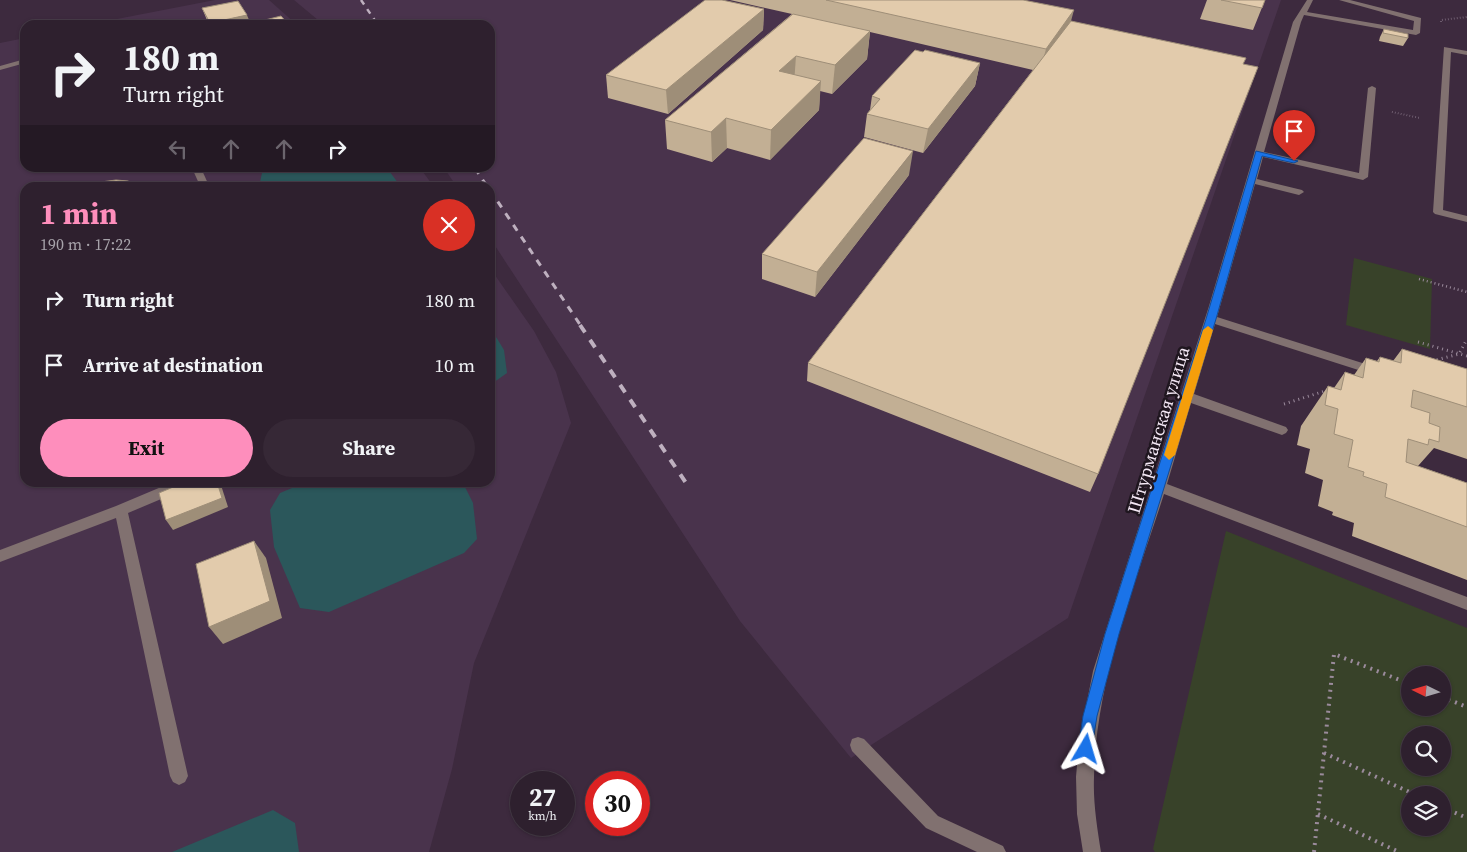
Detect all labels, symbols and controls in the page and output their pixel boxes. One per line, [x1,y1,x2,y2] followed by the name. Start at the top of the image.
[123,34,219,82] text: 180 m
[40,40,105,105] icon: right
[123,79,224,109] text: Turn right
[1273,110,1315,161] pin
[1280,117,1308,145] icon: arrive
[164,135,192,163] icon: left
[217,135,245,163] icon: ahead
[270,135,298,163] icon: ahead
[323,135,351,163] icon: right
[40,193,118,234] text: 1 min
[423,199,475,251] button: close
[40,233,131,255] text: 190 m · 17:22
[40,286,68,314] icon: right
[83,287,174,313] text: Turn right
[425,287,475,313] text: 180 m
[1121,343,1196,517] street label: Штурманская улица
[40,351,68,379] icon: arrive
[83,352,263,378] text: Arrive at destination
[434,352,475,378] text: 10 m
[40,419,253,477] button: Exit
[263,419,475,477] button: Share
[1401,666,1451,716] north arrow
[1401,666,1451,836] map controls
[1059,722,1111,774] position arrow
[1401,726,1451,776] button: search
[585,771,650,836] speed limit sign: 30
[529,780,556,814] text: 27
[1401,786,1451,836] button: layers
[528,808,557,824] text: km/h

